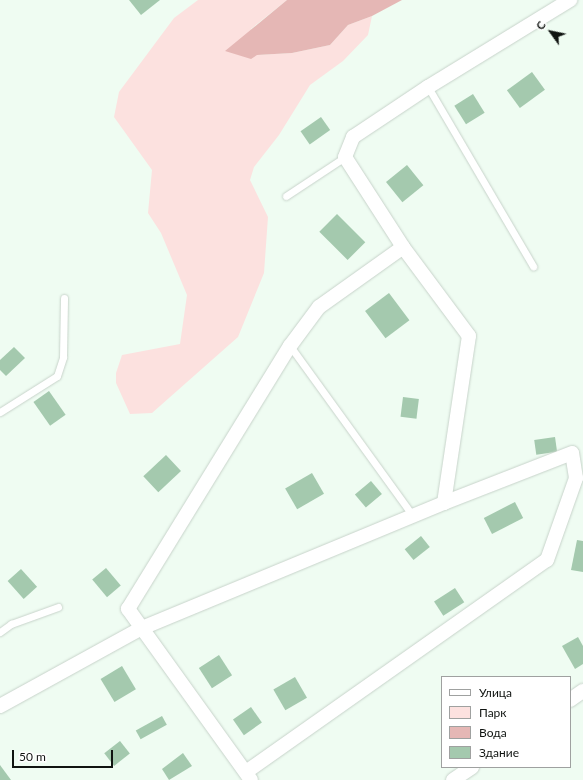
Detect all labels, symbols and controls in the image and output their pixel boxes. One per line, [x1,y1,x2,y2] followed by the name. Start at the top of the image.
[531,12,571,52] north arrow
[533,19,548,32] text: С
[441,676,571,768] legend
[479,685,512,700] text: Улица
[479,705,507,720] text: Парк
[479,725,507,740] text: Вода
[14,742,115,768] scale bar
[479,745,519,760] text: Здание
[19,749,46,764] text: 50 m

